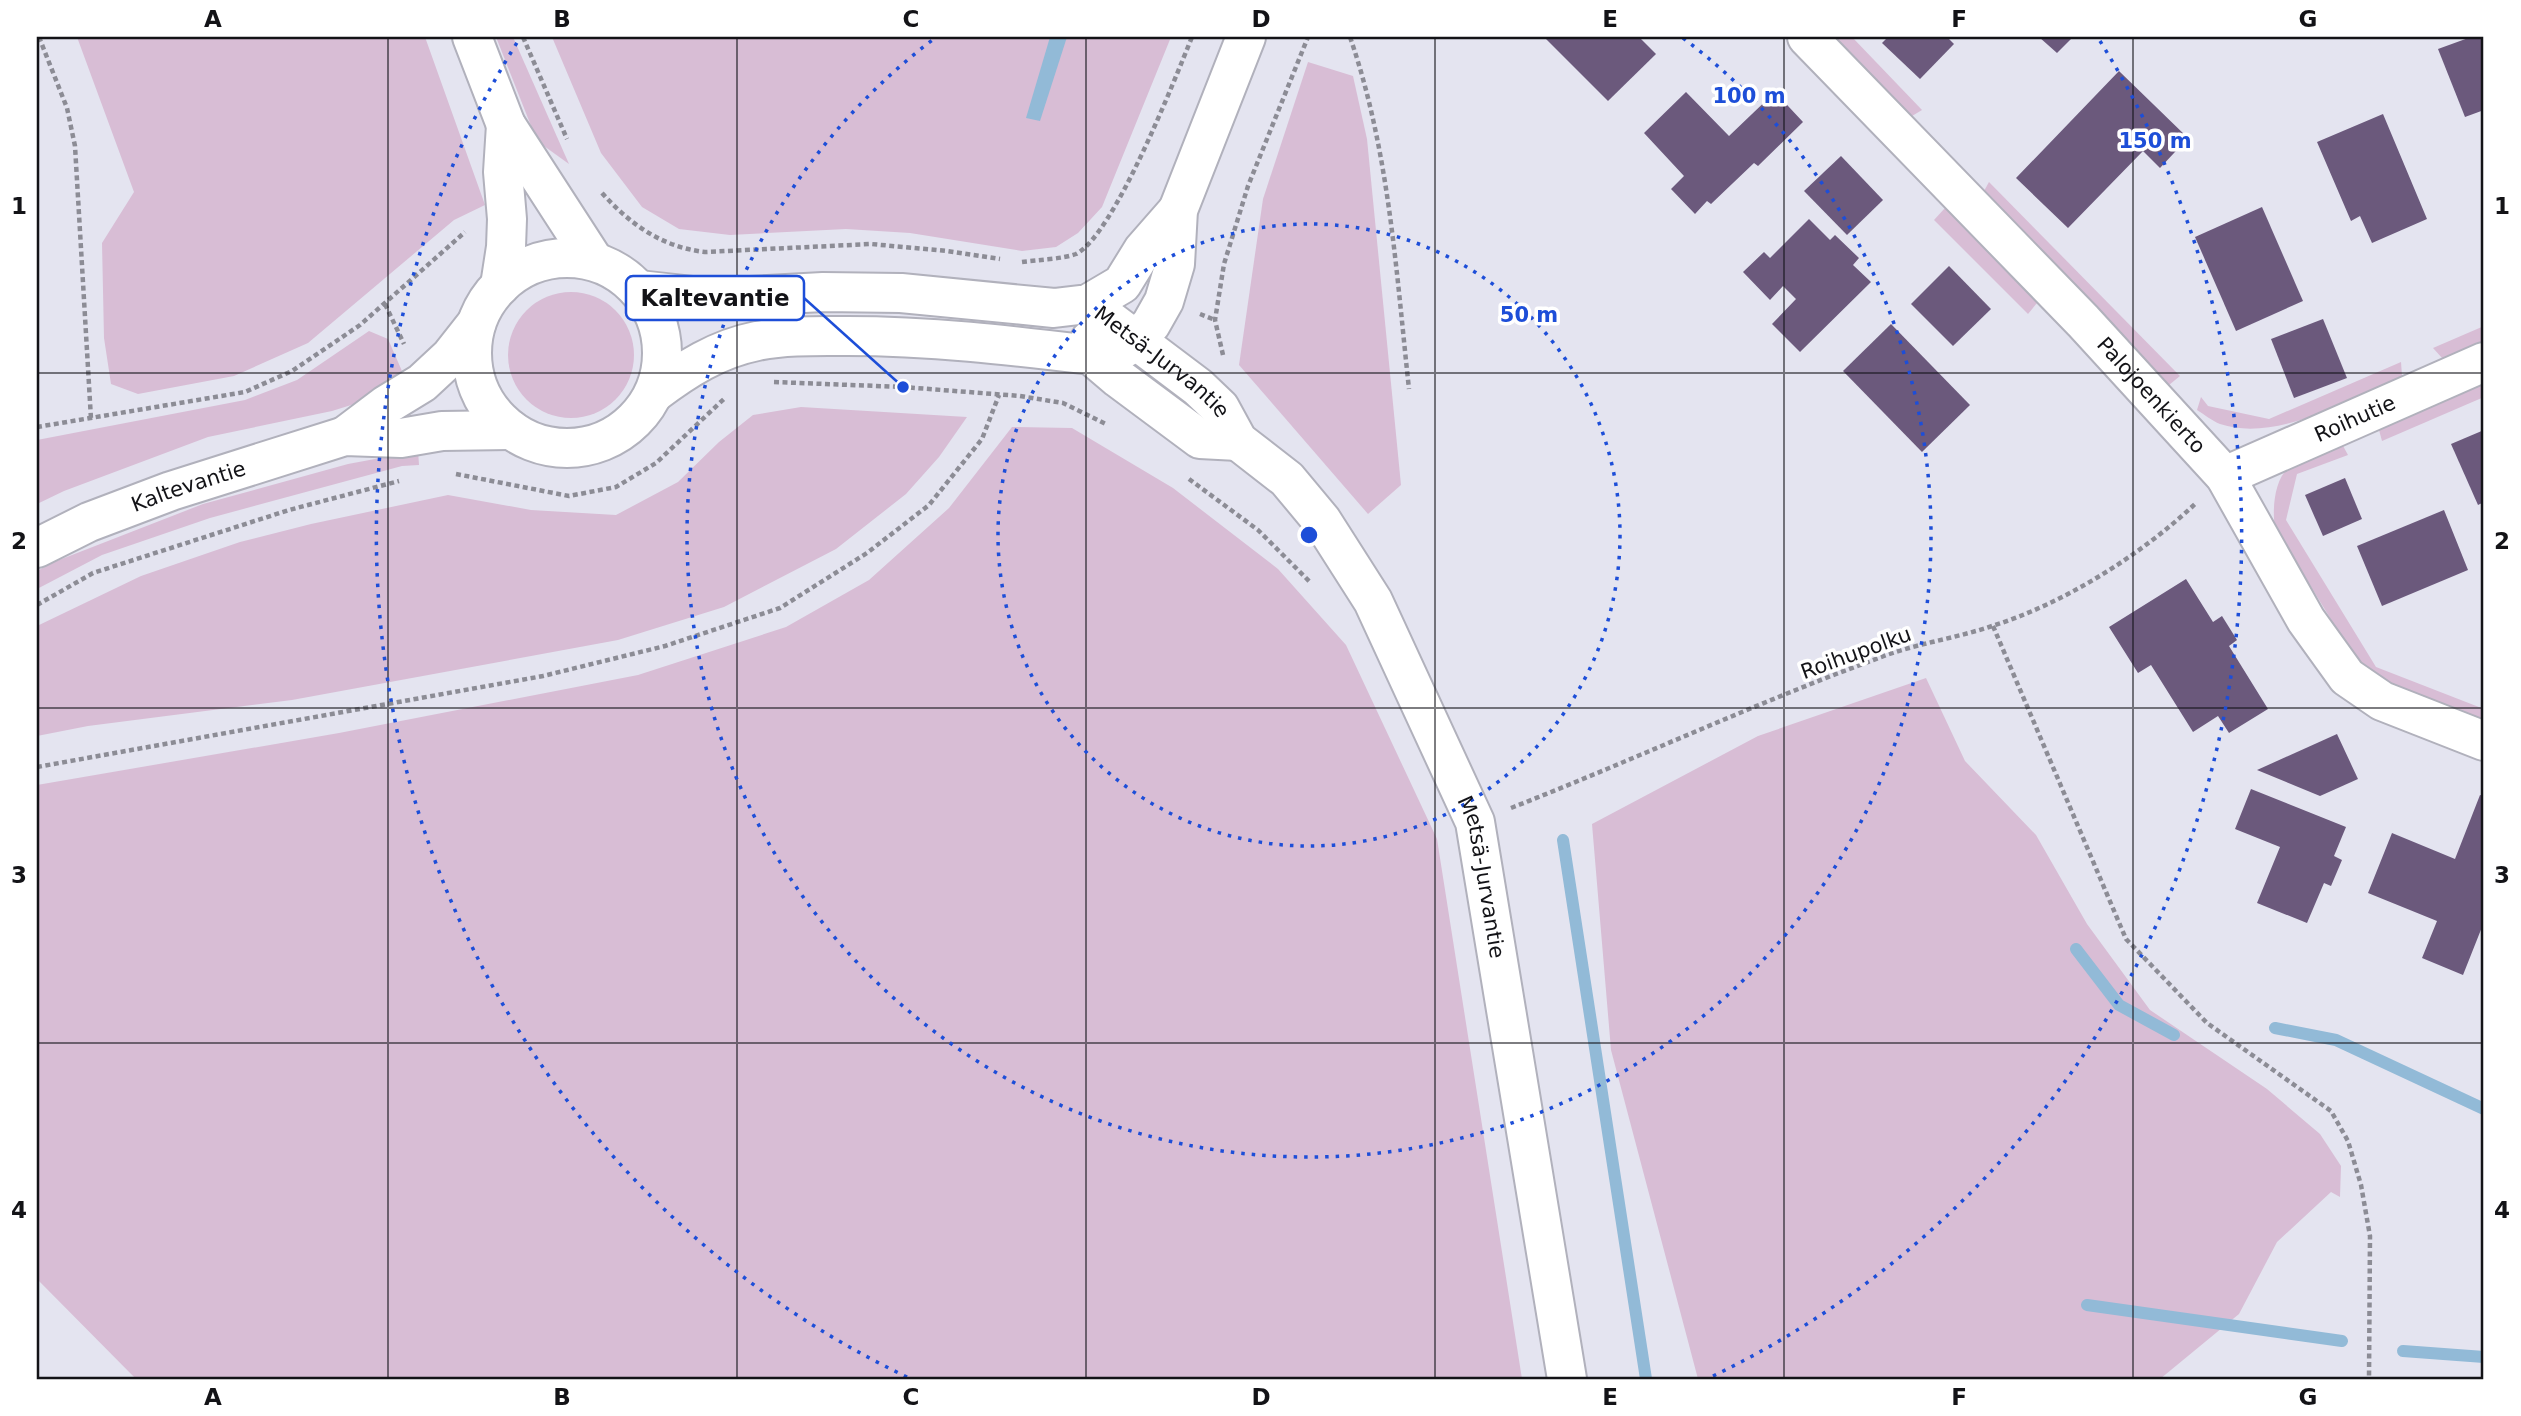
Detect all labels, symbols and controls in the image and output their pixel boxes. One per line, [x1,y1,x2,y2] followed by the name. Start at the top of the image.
[204,6,222,32] text: A
[553,6,571,32] text: B
[903,6,919,32] text: C
[1251,6,1271,32] text: D
[1602,6,1618,32] text: E
[1951,6,1967,32] text: F
[2299,6,2317,32] text: G
[1712,84,1786,108] text: 100 m
[2118,129,2192,153] text: 150 m
[11,193,27,219] text: 1
[2494,193,2510,219] text: 1
[626,276,804,320] callout: Kaltevantie
[640,285,790,311] text: Kaltevantie
[1090,301,1235,421] street label: Metsä-Jurvantie
[1500,303,1558,327] text: 50 m
[2092,332,2210,458] street label: Palojoenkierto
[2311,390,2399,447] street label: Roihutie
[128,456,249,517] street label: Kaltevantie
[1297,523,1321,547] centre of rings
[11,528,27,554] text: 2
[2494,528,2510,554] text: 2
[1797,622,1915,684] street label: Roihupolku
[1453,792,1509,960] street label: Metsä-Jurvantie
[11,862,27,888] text: 3
[2494,862,2510,888] text: 3
[11,1197,27,1223] text: 4
[2494,1197,2510,1223] text: 4
[204,1384,222,1410] text: A
[553,1384,571,1410] text: B
[903,1384,919,1410] text: C
[1251,1384,1271,1410] text: D
[1602,1384,1618,1410] text: E
[1951,1384,1967,1410] text: F
[2299,1384,2317,1410] text: G

